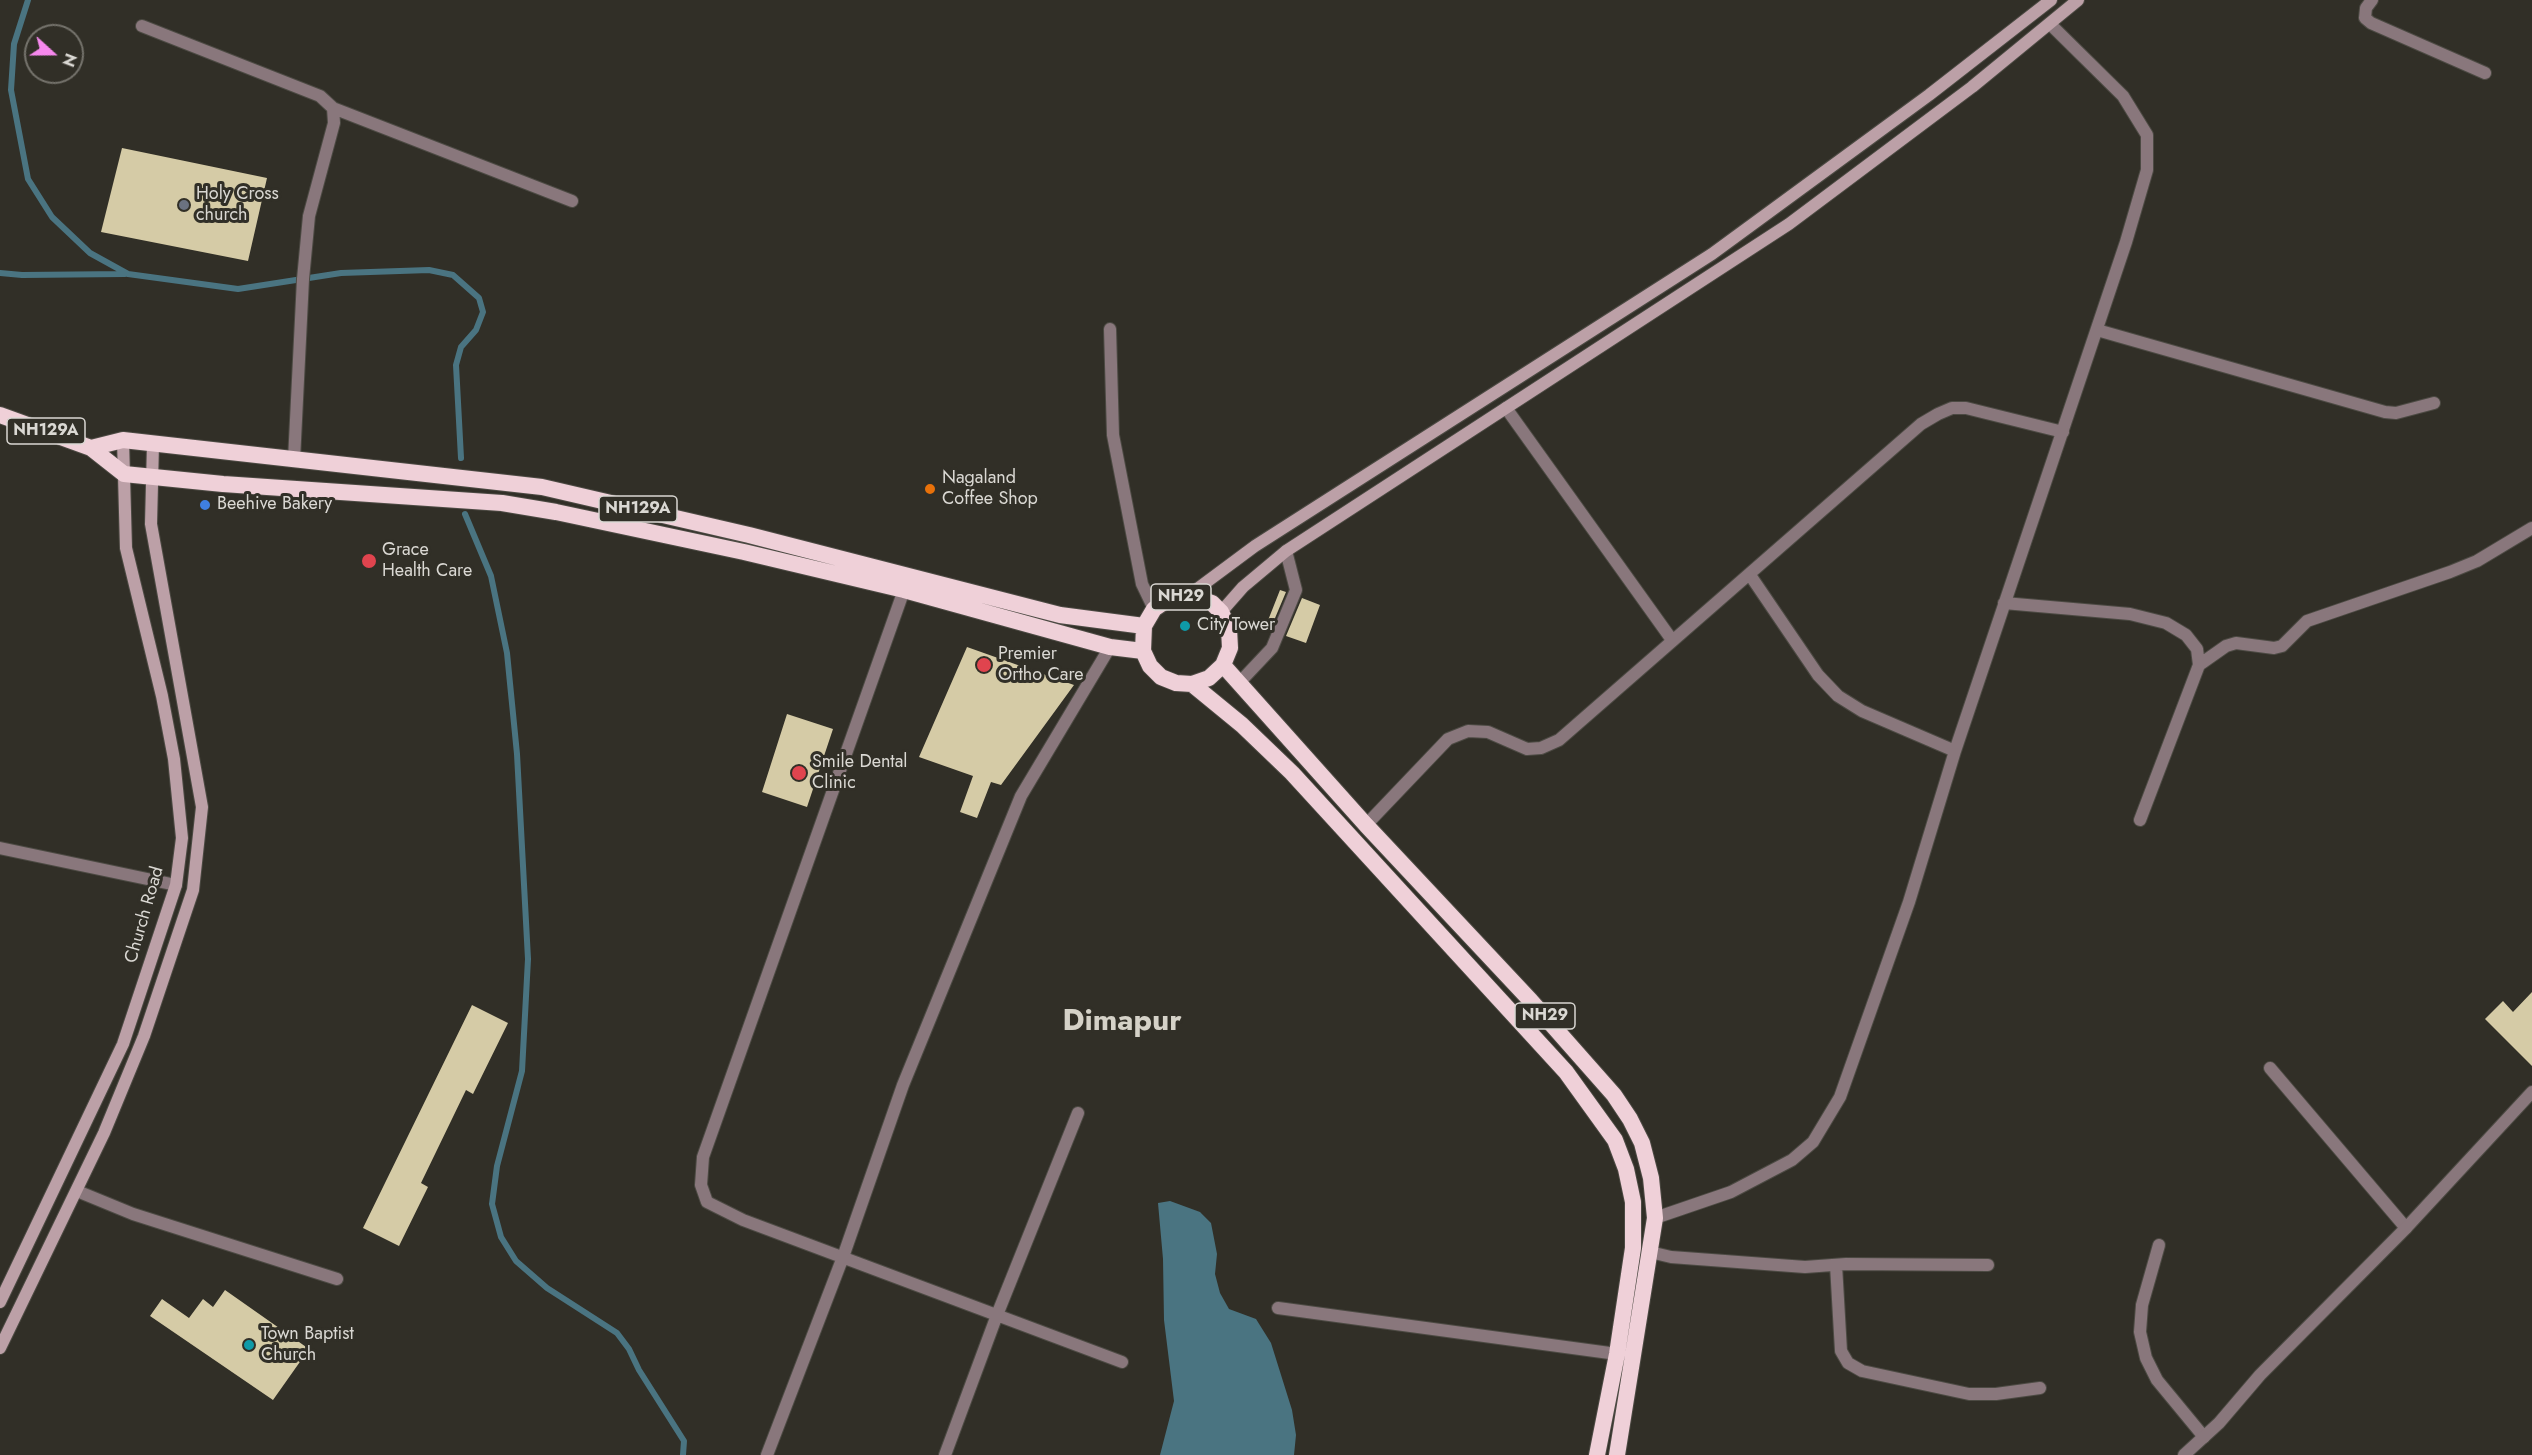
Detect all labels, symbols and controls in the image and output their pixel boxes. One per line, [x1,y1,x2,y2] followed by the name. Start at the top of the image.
[24,24,84,84] north arrow
[56,50,82,70] text: N
[196,184,279,226] place label: Holy Cross church
[177,198,191,212] marker: Holy Cross church
[7,418,85,444] road number: NH129A
[942,468,1038,510] place label: Nagaland Coffee Shop
[923,482,937,496] marker: Nagaland Coffee Shop
[217,494,332,516] place label: Beehive Bakery
[599,496,677,522] road number: NH129A
[198,498,212,512] marker: Beehive Bakery
[382,540,472,582] place label: Grace Health Care
[360,552,378,570] marker: Grace Health Care
[1151,584,1211,610] road number: NH29
[1197,615,1275,637] place label: City Tower
[1178,619,1192,633] marker: City Tower
[998,644,1084,686] place label: Premier Ortho Care
[975,656,993,674] marker: Premier Ortho Care
[812,752,907,795] place label: Smile Dental Clinic
[790,764,808,782] marker: Smile Dental Clinic
[121,864,169,966] street label: Church Road
[1515,1003,1575,1029] road number: NH29
[1062,1005,1182,1041] district label: Dimapur
[261,1324,354,1366] place label: Town Baptist Church
[242,1338,256,1352] marker: Town Baptist Church

